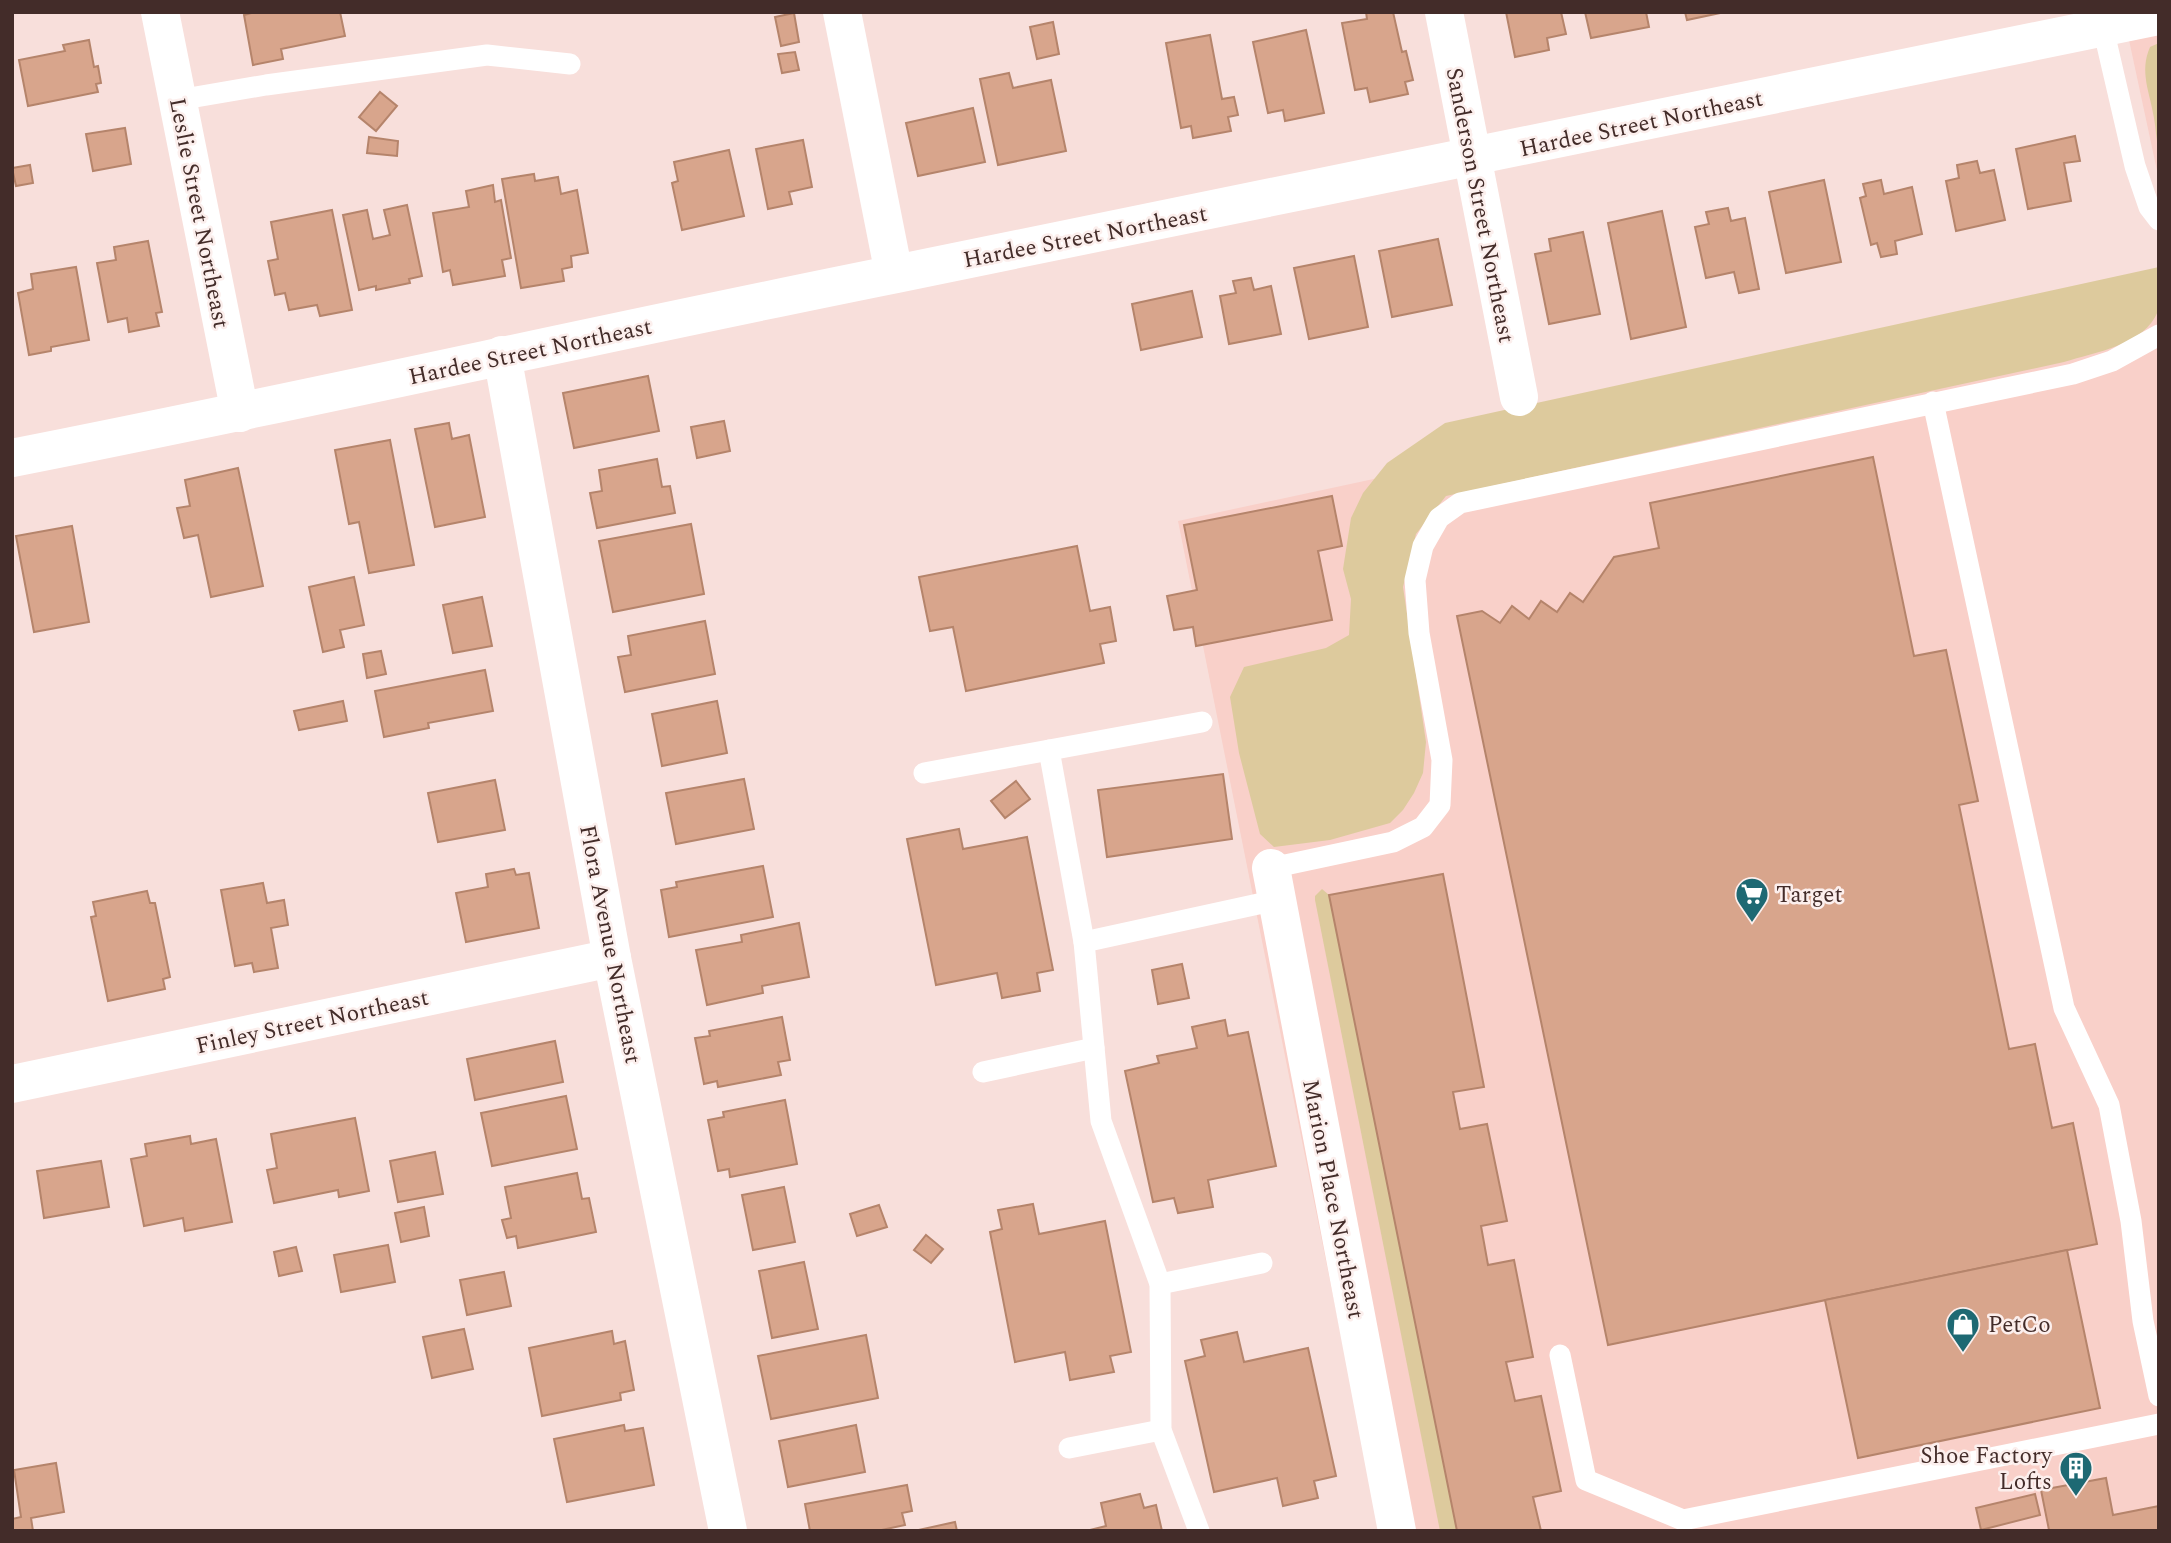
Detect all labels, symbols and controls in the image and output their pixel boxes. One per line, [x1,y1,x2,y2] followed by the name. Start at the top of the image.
[1436,65,1523,346] street label: Sanderson Street Northeast
[1516,82,1766,167] street label: Hardee Street Northeast
[159,95,238,332] street label: Leslie Street Northeast
[960,197,1210,278] street label: Hardee Street Northeast
[405,310,655,395] street label: Hardee Street Northeast
[569,822,650,1067] street label: Flora Avenue Northeast
[1733,875,1771,924] supermarket icon: Target
[1776,878,1843,913] place label: Target
[193,981,432,1064] street label: Finley Street Northeast
[1292,1076,1373,1322] street label: Marion Place Northeast
[1944,1305,1982,1354] shop icon: PetCo
[1988,1308,2051,1343] place label: PetCo
[1920,1439,2053,1500] place label: Shoe Factory Lofts
[2057,1449,2095,1498] building icon: Shoe Factory Lofts

